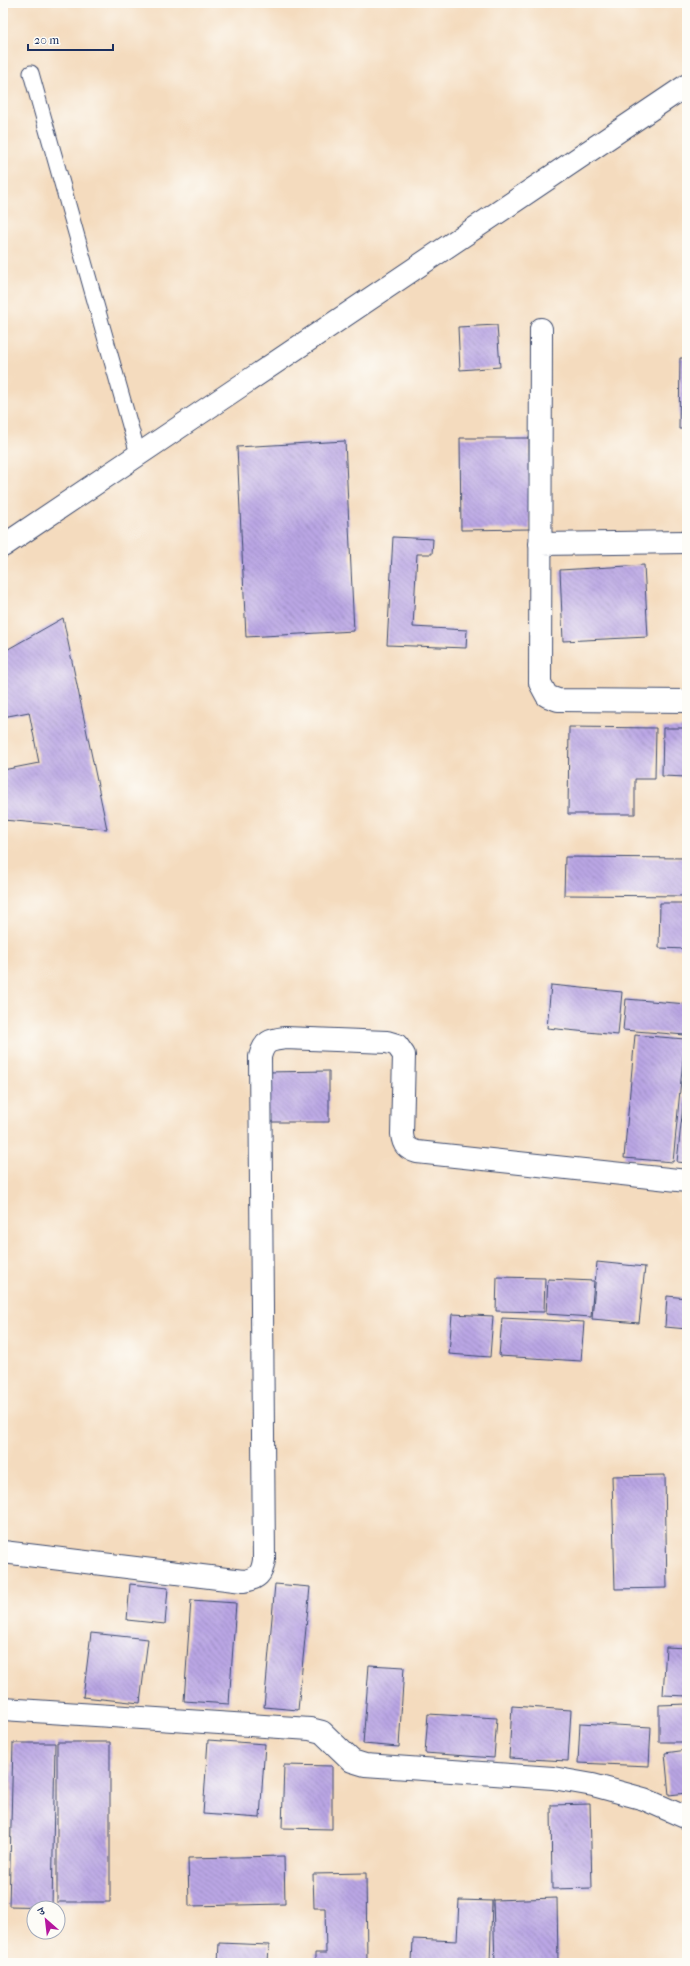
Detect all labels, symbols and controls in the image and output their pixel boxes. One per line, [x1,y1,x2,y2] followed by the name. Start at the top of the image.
[28,26,113,52] scale bar
[34,33,59,47] text: 20 m
[26,1900,66,1940] north arrow
[35,1904,48,1919] text: उ

